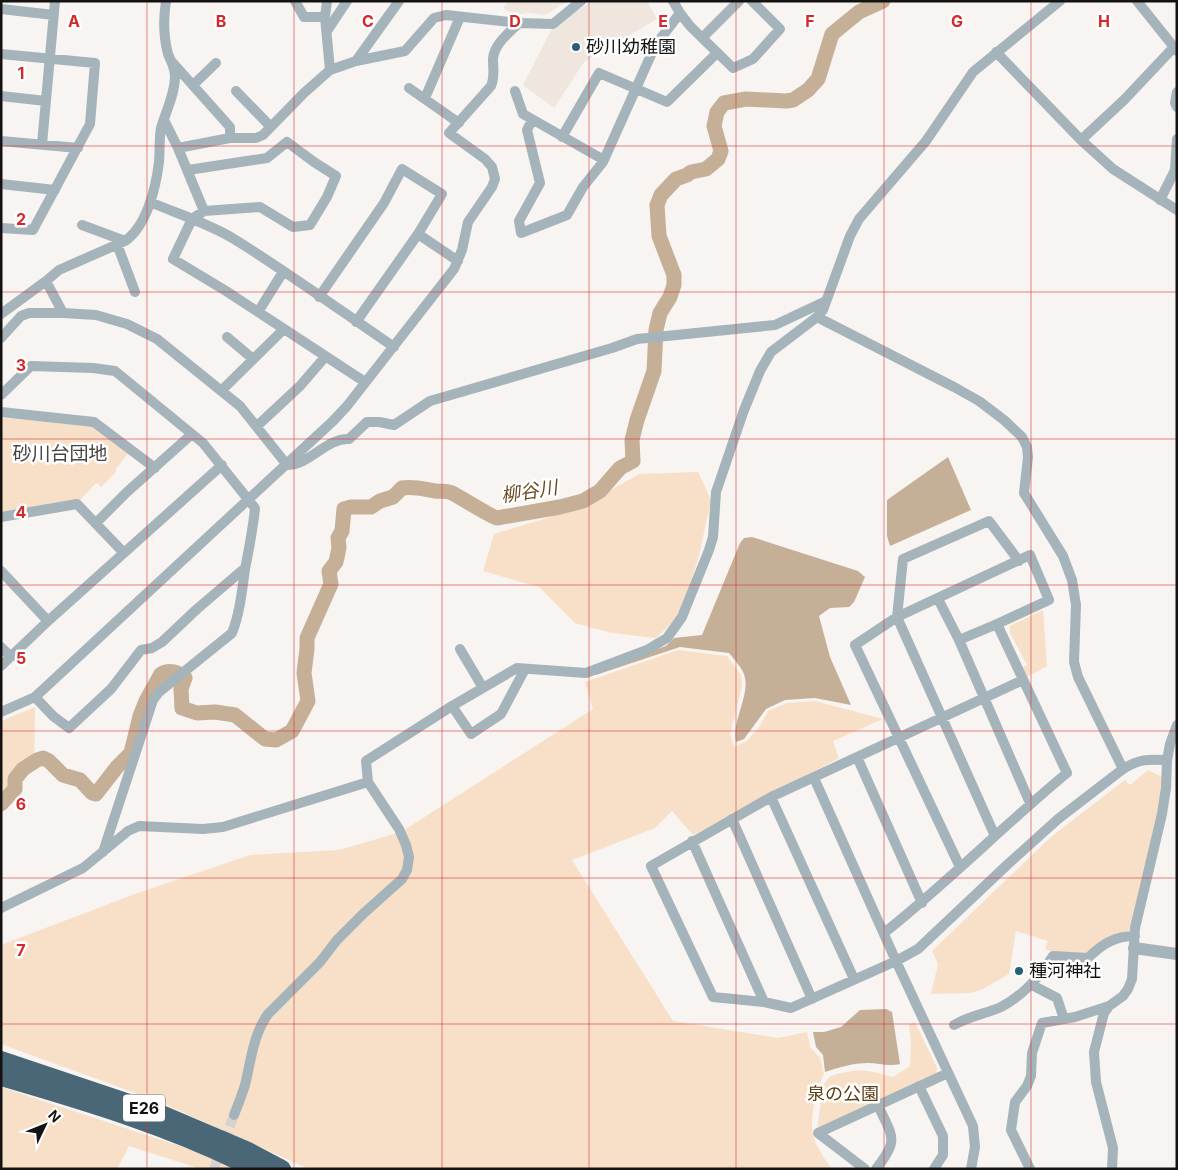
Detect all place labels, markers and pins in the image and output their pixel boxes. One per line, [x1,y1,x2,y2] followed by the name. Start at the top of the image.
[586,36,676,57] place label: 砂川幼稚園
[570,41,582,53] marker: 砂川幼稚園
[1029,960,1101,981] place label: 種河神社
[1013,965,1025,977] marker: 種河神社

